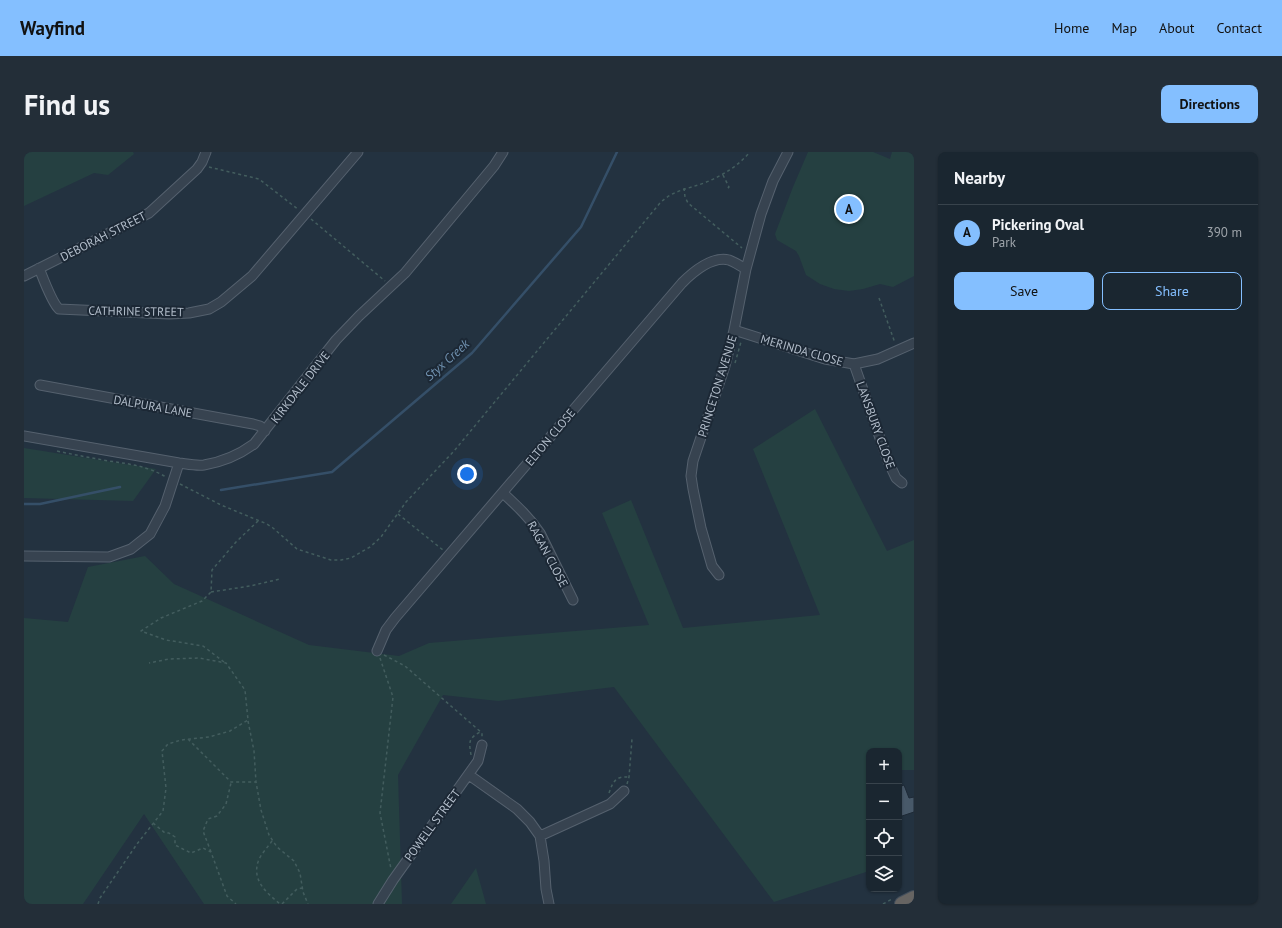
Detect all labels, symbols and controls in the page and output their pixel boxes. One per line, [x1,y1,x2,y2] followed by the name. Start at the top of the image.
[20,16,85,40] text: Wayfind
[1054,19,1089,37] text: Home
[1111,19,1137,37] text: Map
[1159,19,1195,37] text: About
[1217,19,1262,37] text: Contact
[1161,85,1258,123] button: Directions
[24,86,110,123] text: Find us
[954,167,1005,189] text: Nearby
[836,194,862,224] pin: A
[58,208,149,264] street label: DEBORAH STREET
[992,215,1084,234] text: Pickering Oval
[963,224,971,241] text: A
[1207,224,1242,241] text: 390 m
[992,234,1016,251] text: Park
[954,272,1094,310] button: Save
[1102,272,1242,310] button: Share
[88,303,184,319] street label: CATHRINE STREET
[759,331,845,369] street label: MERINDA CLOSE
[694,333,740,439] street label: PRINCETON AVENUE
[421,335,474,384] water label: Styx Creek
[267,348,333,426] street label: KIRKDALE DRIVE
[853,379,899,471] street label: LANSBURY CLOSE
[112,392,194,420] street label: DALPURA LANE
[522,405,578,469] street label: ELTON CLOSE
[457,464,477,484] your location
[524,518,572,590] street label: RAGAN CLOSE
[866,748,902,892] map controls
[866,748,902,784] button: +
[866,784,902,820] button: −
[401,786,463,864] street label: POWELL STREET
[866,820,902,856] button: locate
[866,856,902,892] button: layers

